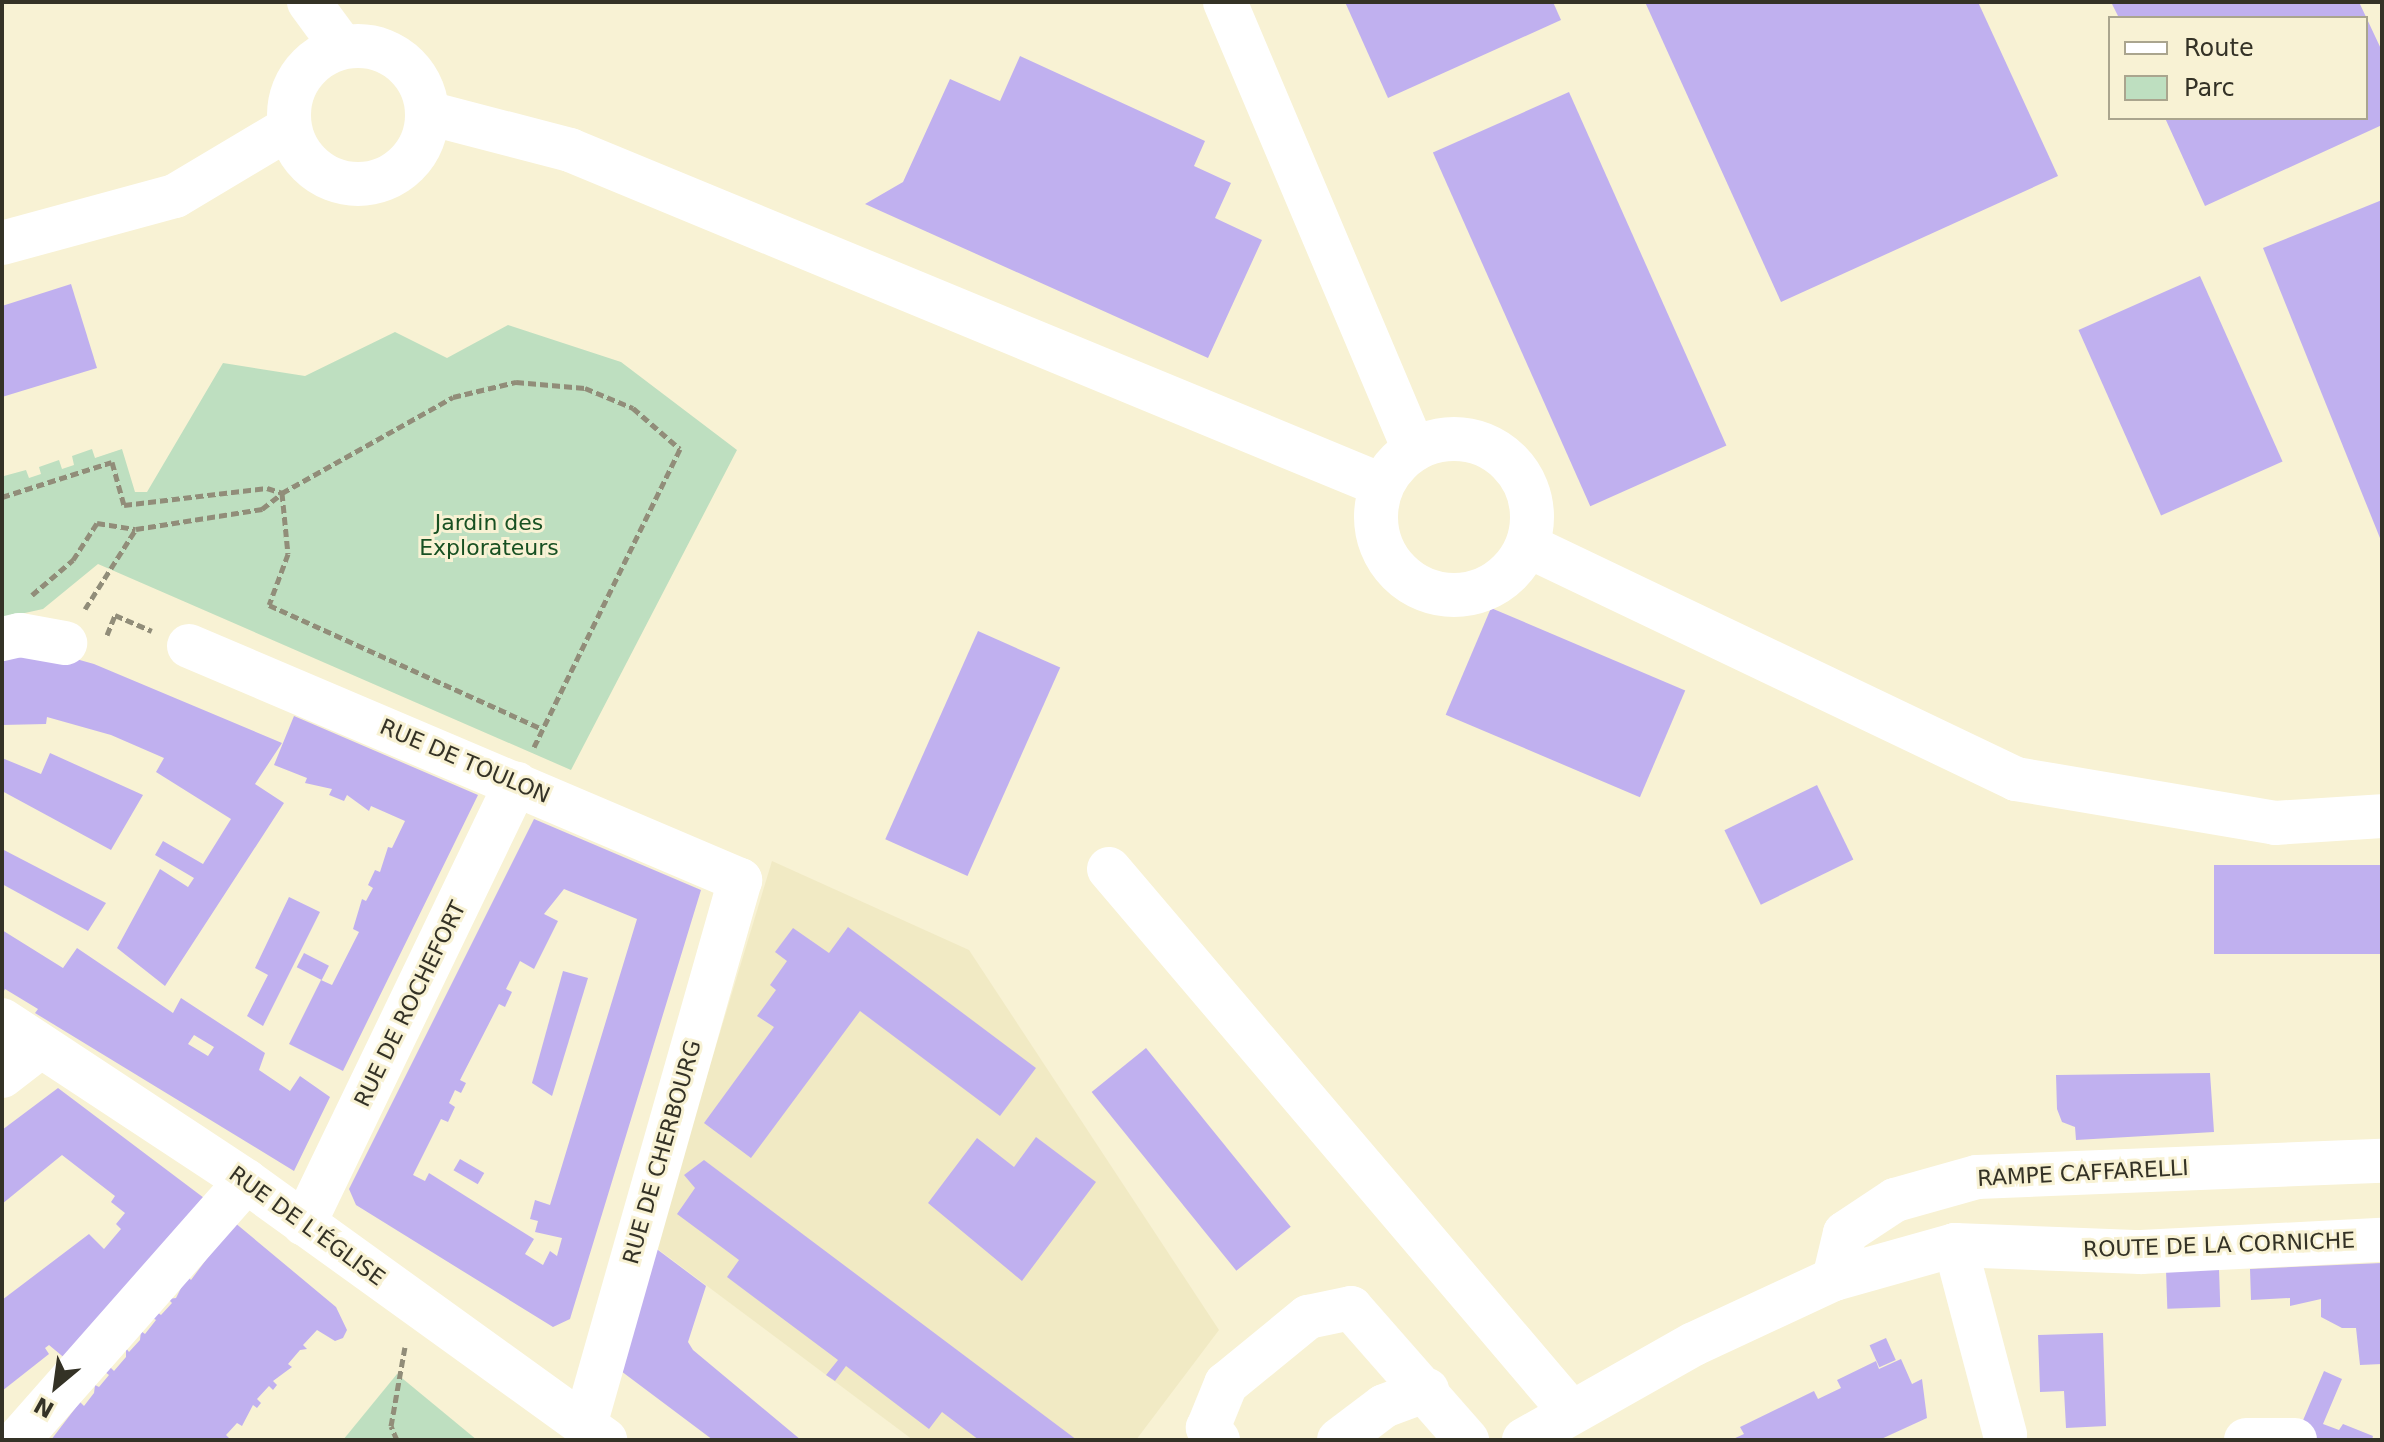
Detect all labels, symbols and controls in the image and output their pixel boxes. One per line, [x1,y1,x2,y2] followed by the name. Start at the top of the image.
[2108,16,2368,120] legend
[2184,34,2254,62] text: Route
[2184,74,2235,102] text: Parc
[419,509,559,560] park label: Jardin des Explorateurs
[376,713,554,809] street label: RUE DE TOULON
[349,897,471,1111] street label: RUE DE ROCHEFORT
[617,1037,707,1267] street label: RUE DE CHERBOURG
[1977,1154,2189,1192] street label: RAMPE CAFFARELLI
[224,1161,390,1291] street label: RUE DE L'ÉGLISE
[2082,1227,2356,1263] street label: ROUTE DE LA CORNICHE
[16,1346,96,1426] north arrow
[30,1392,58,1423] text: N

